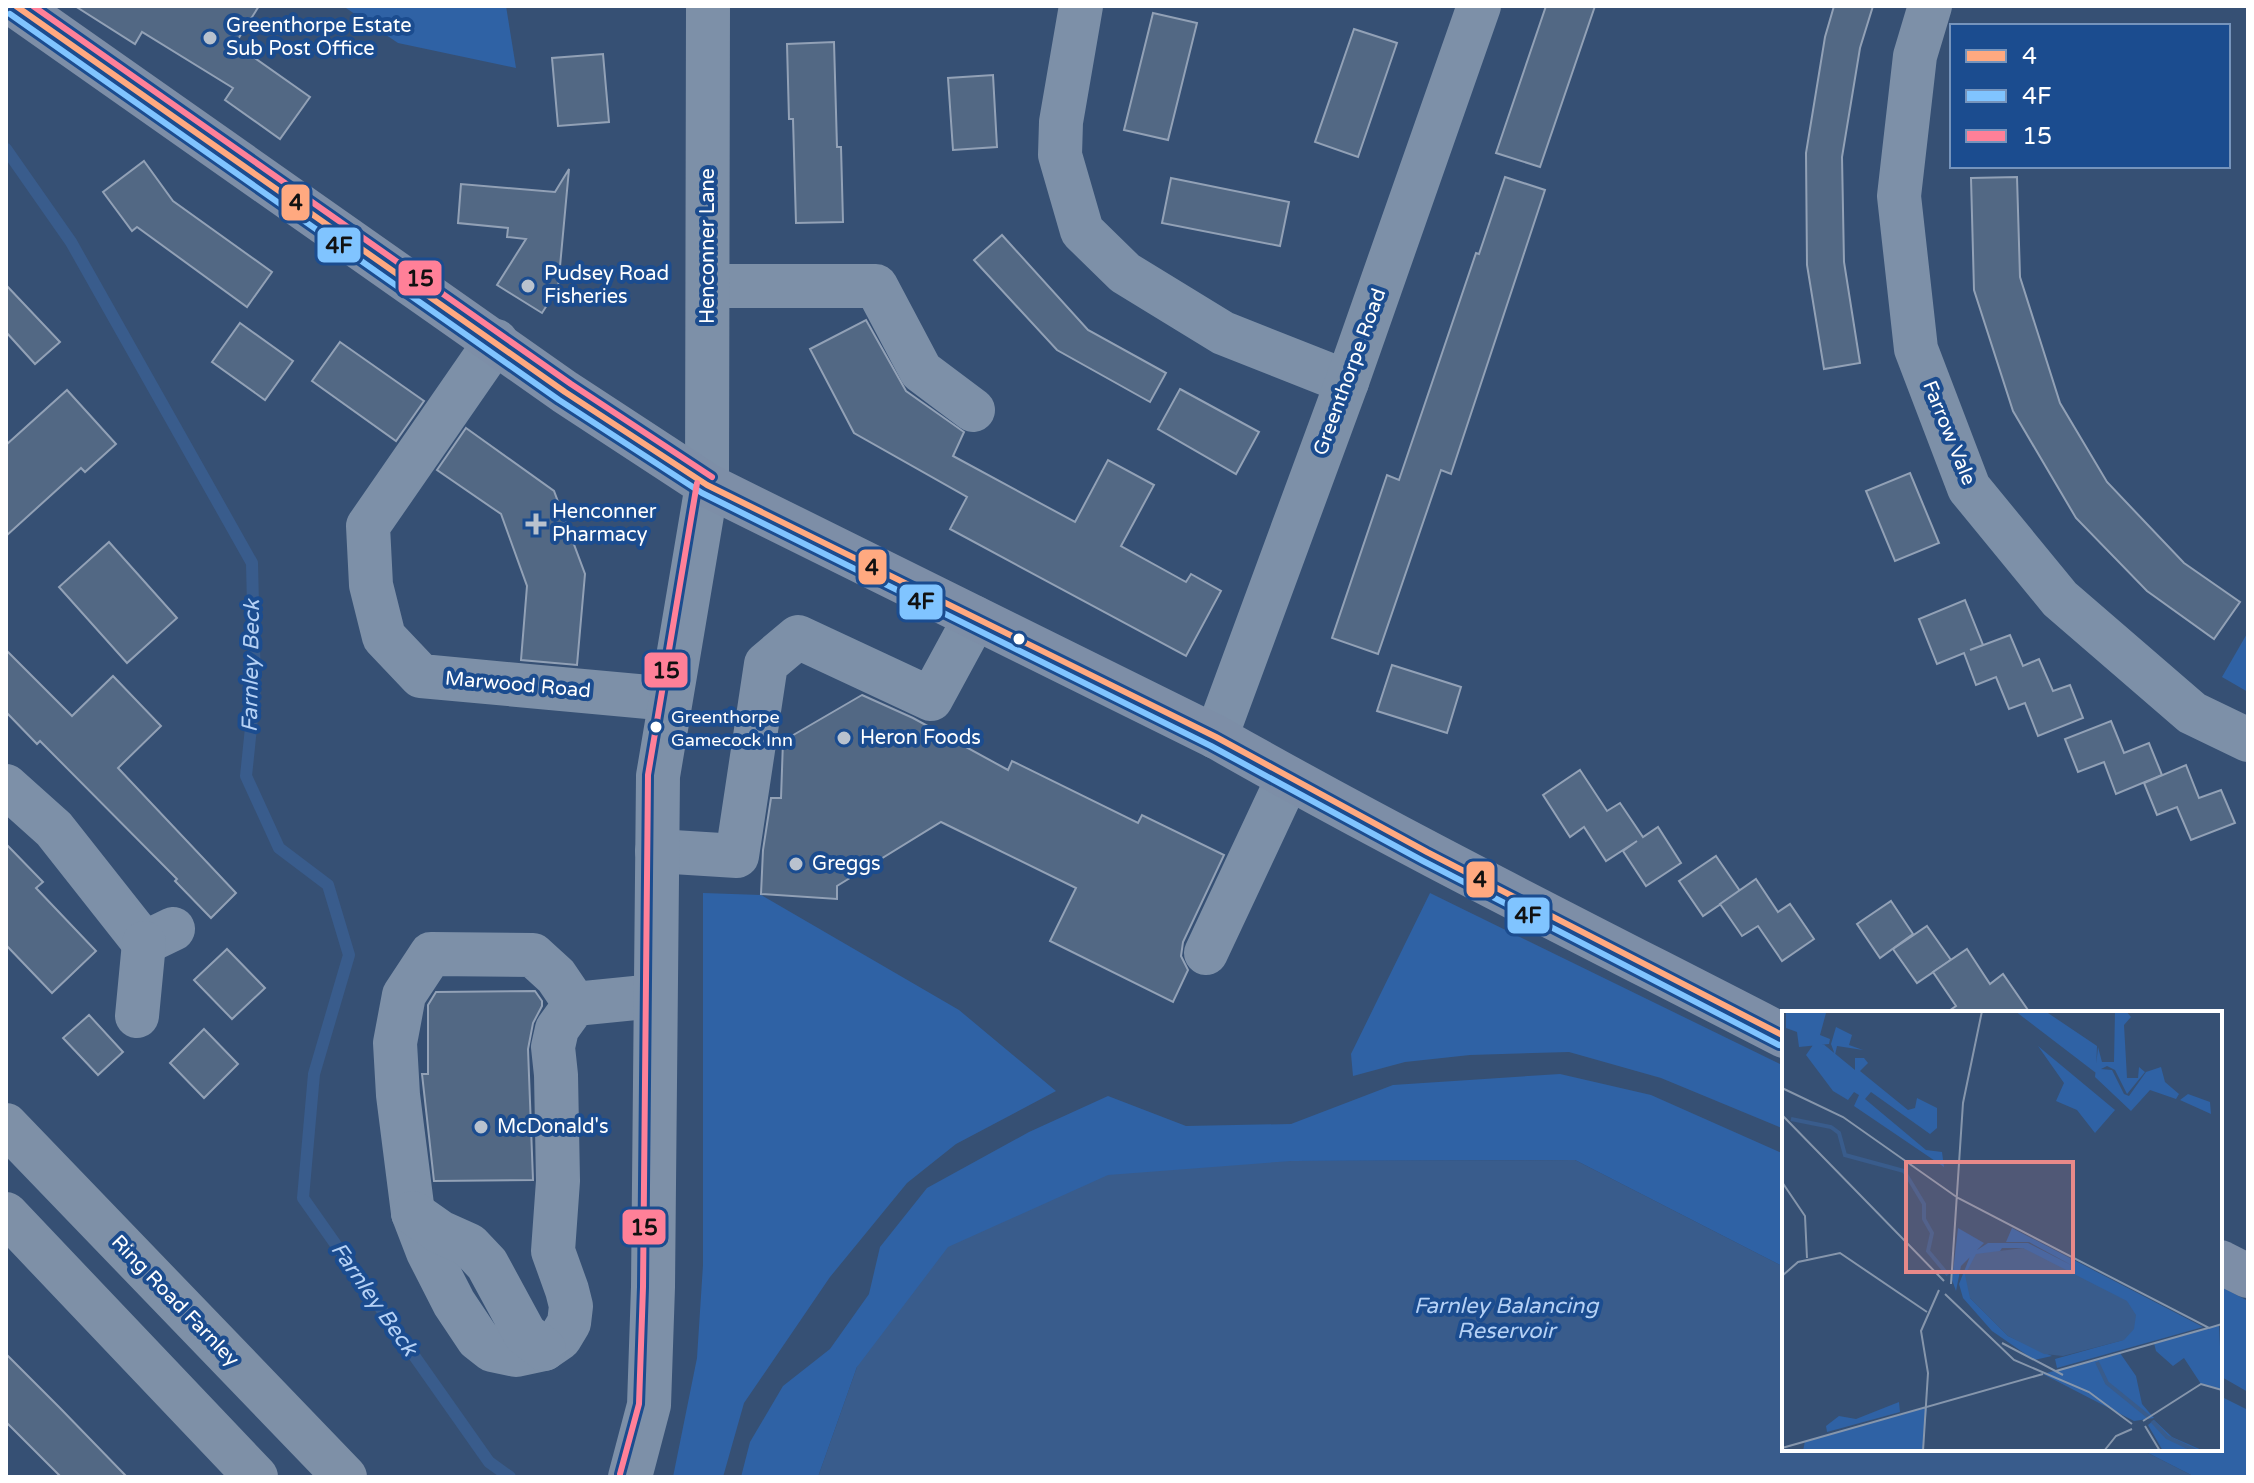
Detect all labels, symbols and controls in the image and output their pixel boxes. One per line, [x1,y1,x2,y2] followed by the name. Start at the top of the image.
[226,14,411,61] place label: Greenthorpe Estate Sub Post Office
[1950,24,2230,168] legend
[201,29,219,47] marker: Greenthorpe Estate Sub Post Office
[2022,42,2037,71] text: 4
[2022,82,2052,111] text: 4F
[2022,122,2052,151] text: 15
[696,168,720,324] street label: Henconner Lane
[280,183,311,222] line badge: 4
[289,190,303,216] text: 4
[316,226,362,264] line badge: 4F
[325,233,353,259] text: 4F
[397,259,443,297] line badge: 15
[544,262,669,309] place label: Pudsey Road Fisheries
[406,266,434,292] text: 15
[519,277,537,295] marker: Pudsey Road Fisheries
[1309,285,1391,459] street label: Greenthorpe Road
[1917,377,1981,489] street label: Farrow Vale
[552,500,657,547] place label: Henconner Pharmacy
[527,515,545,533] marker: Henconner Pharmacy
[857,548,888,586] line badge: 4
[865,555,879,581] text: 4
[898,583,944,621] line badge: 4F
[907,589,935,615] text: 4F
[237,598,265,732] water label: Farnley Beck
[1011,631,1027,647] unlabelled marker
[643,651,689,689] line badge: 15
[652,658,680,684] text: 15
[444,667,592,703] street label: Marwood Road
[671,706,793,751] place label: Greenthorpe Gamecock Inn
[648,719,664,735] marker: Greenthorpe Gamecock Inn
[860,726,981,750] place label: Heron Foods
[835,729,853,747] marker: Heron Foods
[812,852,881,876] place label: Greggs
[787,855,805,873] marker: Greggs
[1465,860,1496,899] line badge: 4
[1473,867,1487,893] text: 4
[1506,896,1551,935] line badge: 4F
[1514,903,1542,929] text: 4F
[1782,1011,2222,1451] inset map
[497,1115,609,1139] place label: McDonald's
[472,1118,490,1136] marker: McDonald's
[621,1208,667,1246] line badge: 15
[630,1215,658,1241] text: 15
[106,1230,244,1372] street label: Ring Road Farnley
[325,1237,424,1362] water label: Farnley Beck
[1414,1293,1599,1344] water label: Farnley Balancing Reservoir

